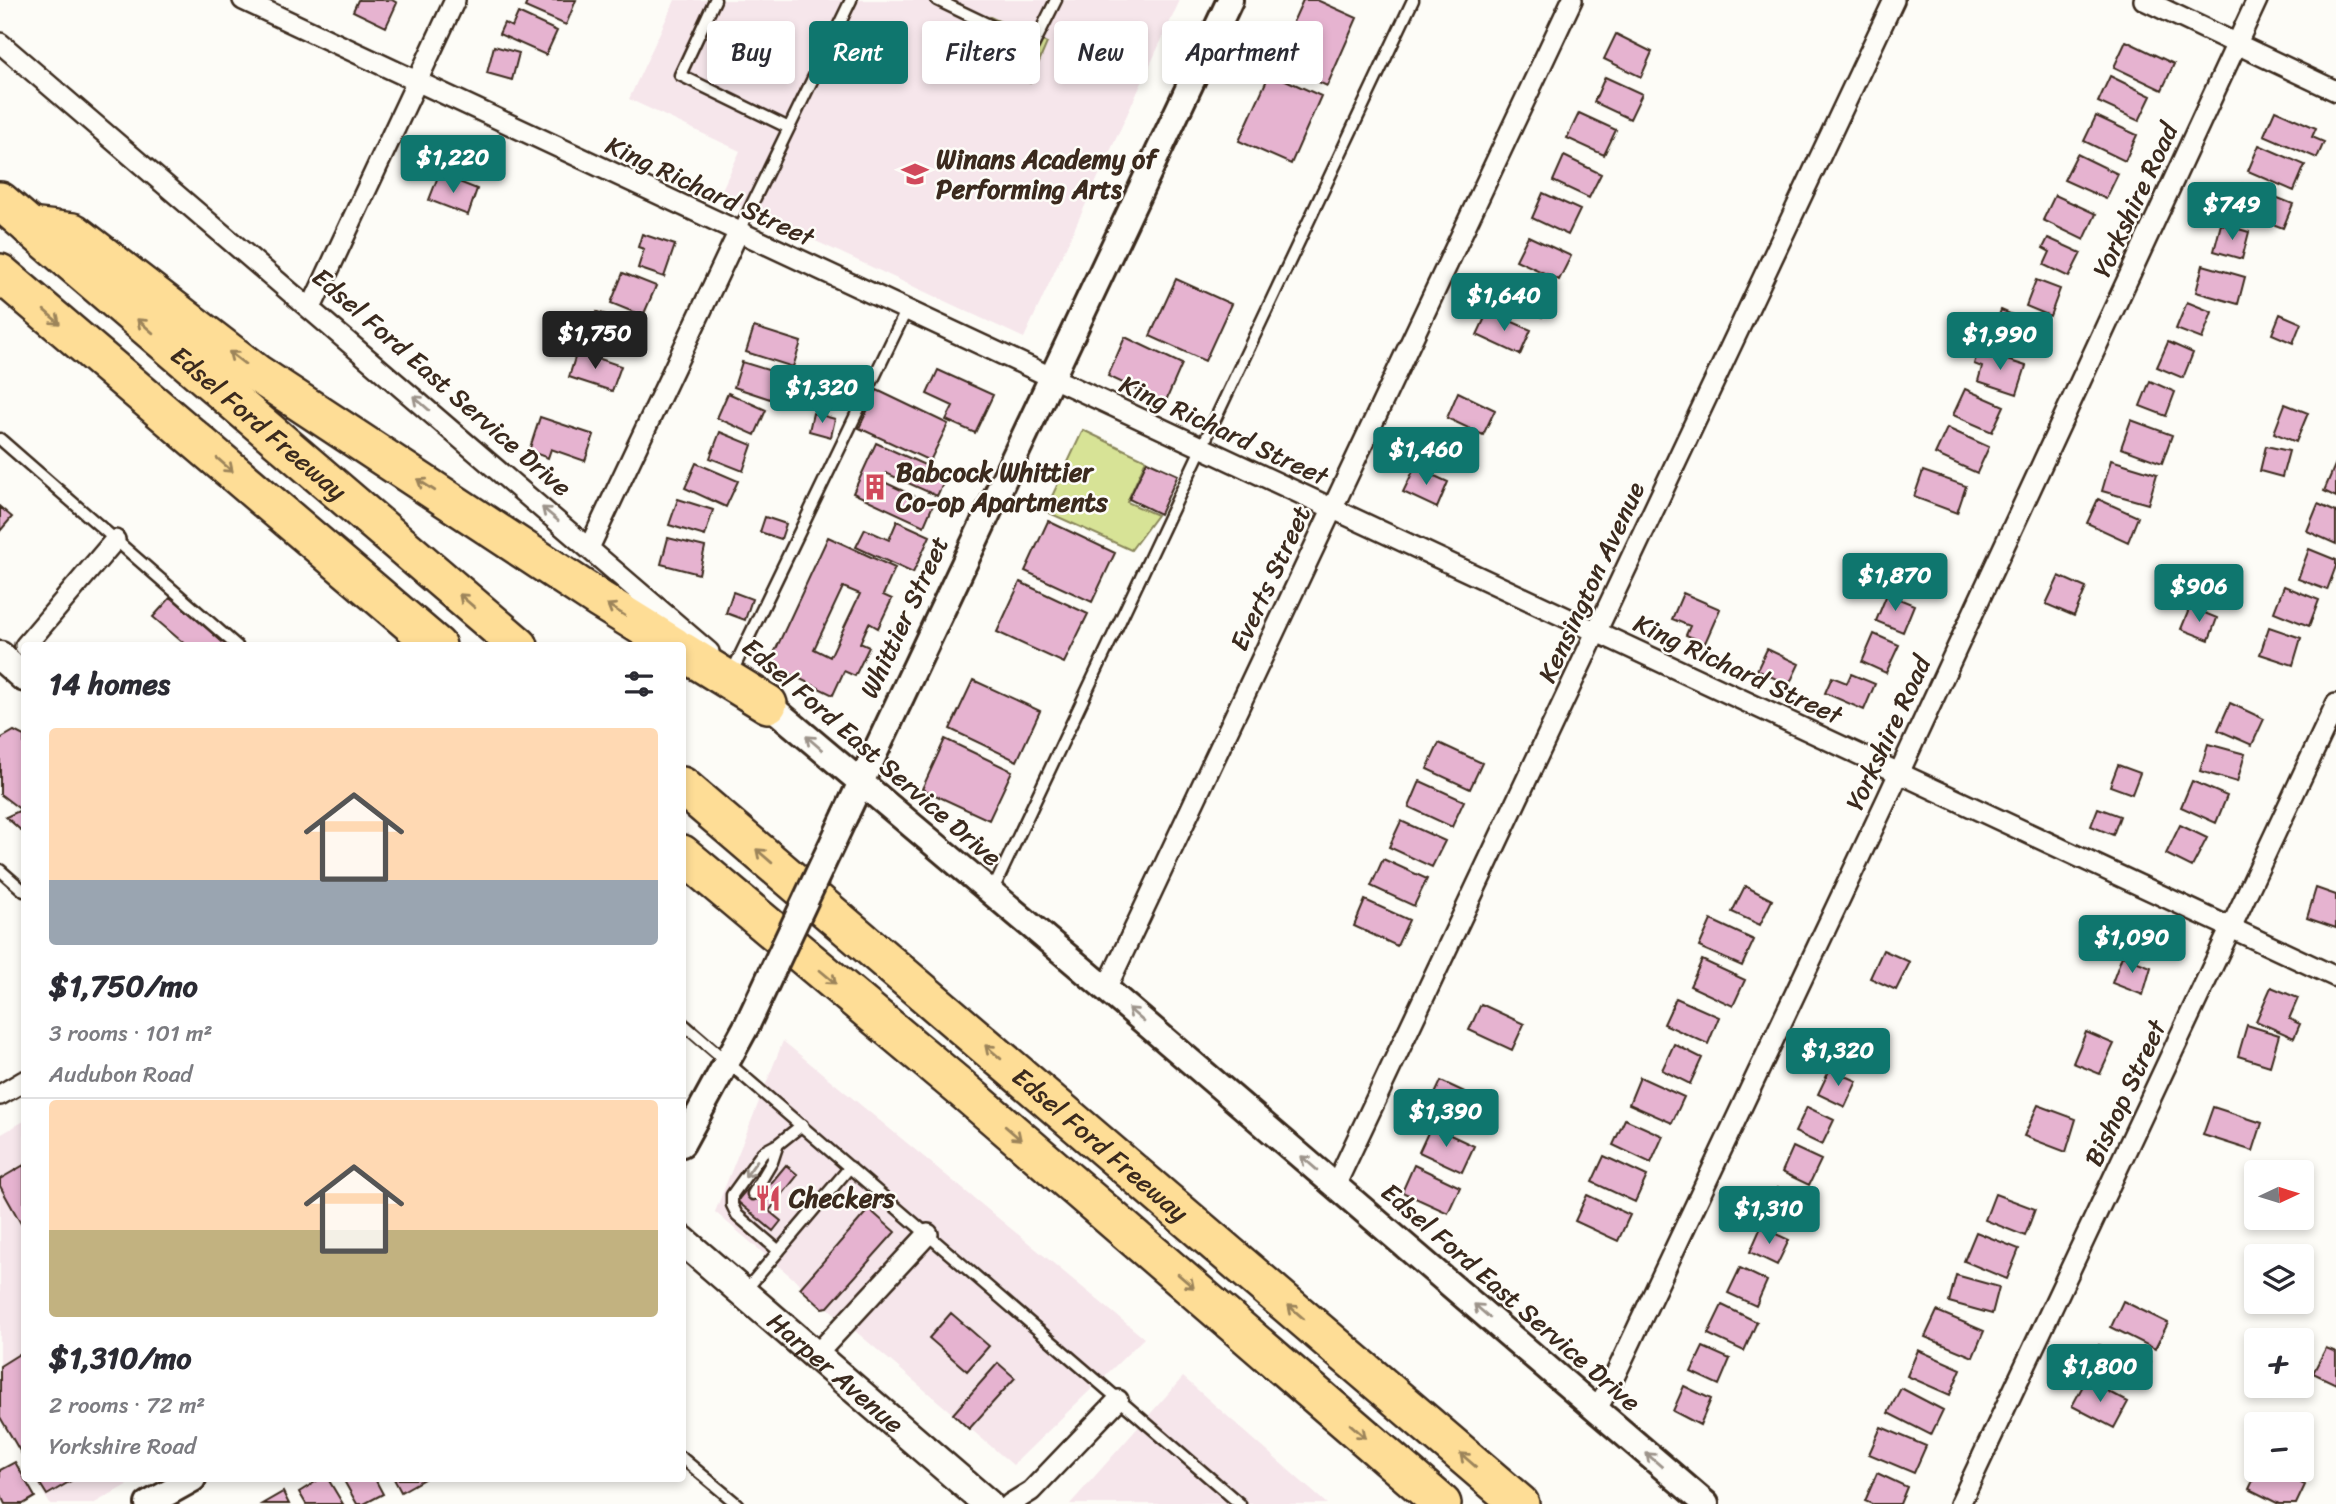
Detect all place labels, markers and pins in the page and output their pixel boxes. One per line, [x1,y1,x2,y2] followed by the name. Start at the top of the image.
[396,136,510,195] pin: $1,220
[936,136,1160,212] place label: Winans Academy of Performing Arts
[900,159,930,189] school or university icon: Winans Academy of Performing Arts
[2191,182,2273,242] pin: $749
[1447,274,1561,333] pin: $1,640
[538,312,652,371] pin: $1,750
[1943,312,2057,372] pin: $1,990
[765,366,879,425] pin: $1,320
[1369,428,1483,487] pin: $1,460
[895,449,1109,525] place label: Babcock Whittier Co-op Apartments
[860,472,890,502] building icon: Babcock Whittier Co-op Apartments
[1838,554,1952,613] pin: $1,870
[2158,564,2240,624] pin: $906
[2075,916,2189,975] pin: $1,090
[1781,1028,1895,1088] pin: $1,320
[1389,1090,1503,1149] pin: $1,390
[788,1175,896,1221] place label: Checkers
[753,1183,783,1213] restaurant icon: Checkers
[1712,1186,1826,1246] pin: $1,310
[2043,1344,2157,1404] pin: $1,800

